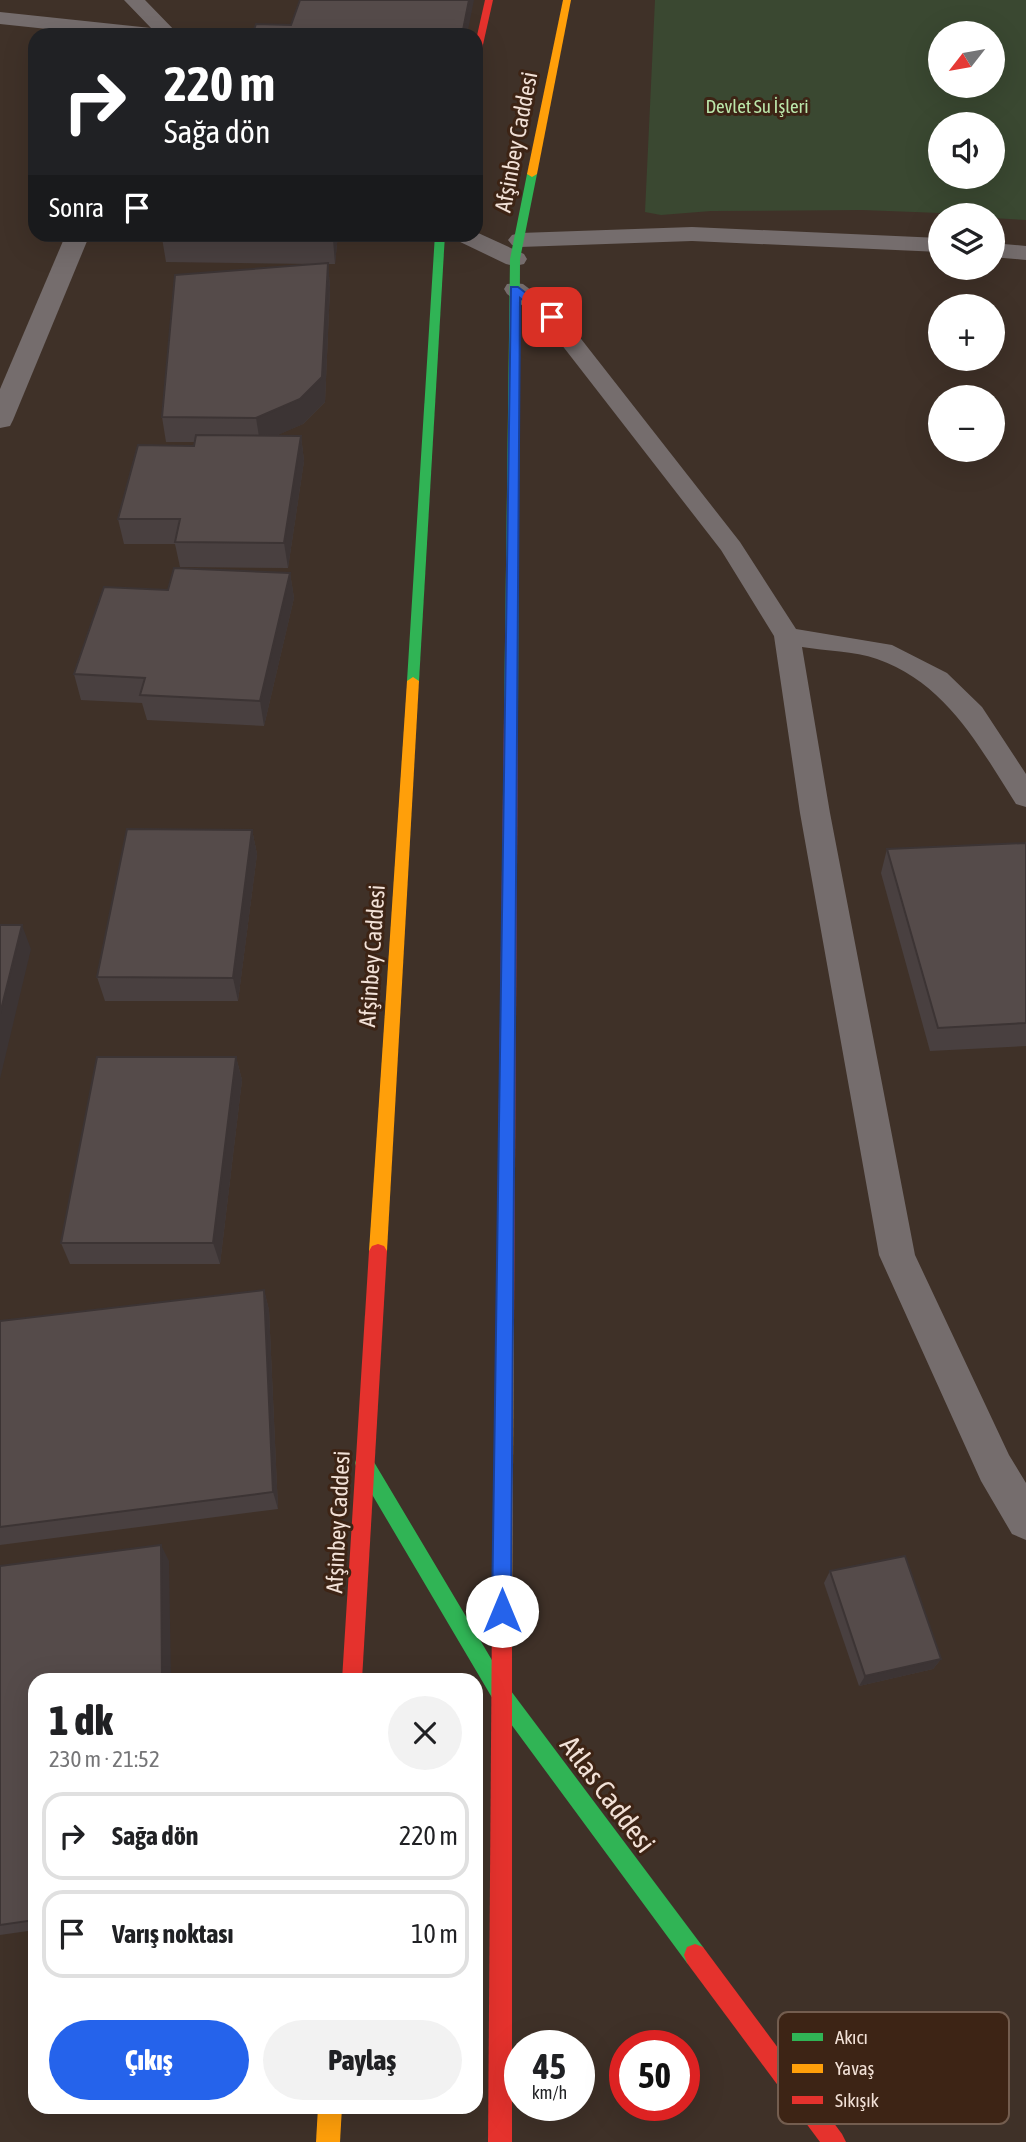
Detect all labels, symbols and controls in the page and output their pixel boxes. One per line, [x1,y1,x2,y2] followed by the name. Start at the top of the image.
[928,21,1004,98] north arrow
[928,21,1005,462] map controls
[164,55,275,111] text: 220 m
[49,56,140,147] icon: right
[490,70,542,214] street label: Afşinbey Caddesi
[705,95,809,117] park label: Devlet Su İşleri
[928,112,1005,189] button: sound
[164,113,270,150] text: Sağa dön
[118,189,156,227] icon: arrive
[49,193,104,223] text: Sonra
[928,203,1005,280] button: layers
[522,287,582,347] pin
[928,294,1005,371] button: +
[533,298,571,336] icon: arrive
[928,385,1005,462] button: −
[354,884,390,1028] street label: Afşinbey Caddesi
[321,1450,355,1594] street label: Afşinbey Caddesi
[465,1574,539,1648] position arrow
[49,1696,113,1744] text: 1 dk
[388,1696,462,1770] button: close
[554,1730,662,1858] street label: Atlas Caddesi
[49,1746,160,1772] text: 230 m · 21:52
[53,1817,91,1855] icon: right
[112,1821,198,1851] text: Sağa dön
[399,1821,458,1851] text: 220 m
[53,1915,91,1953] icon: arrive
[112,1919,233,1949] text: Varış noktası
[411,1919,458,1949] text: 10 m
[778,2012,1009,2124] legend
[49,2020,249,2100] button: Çıkış
[263,2020,462,2100] button: Paylaş
[835,2026,868,2048] text: Akıcı
[609,2030,700,2121] speed limit sign: 50
[533,2046,566,2086] text: 45
[835,2057,875,2079] text: Yavaş
[532,2082,567,2103] text: km/h
[835,2089,880,2111] text: Sıkışık

